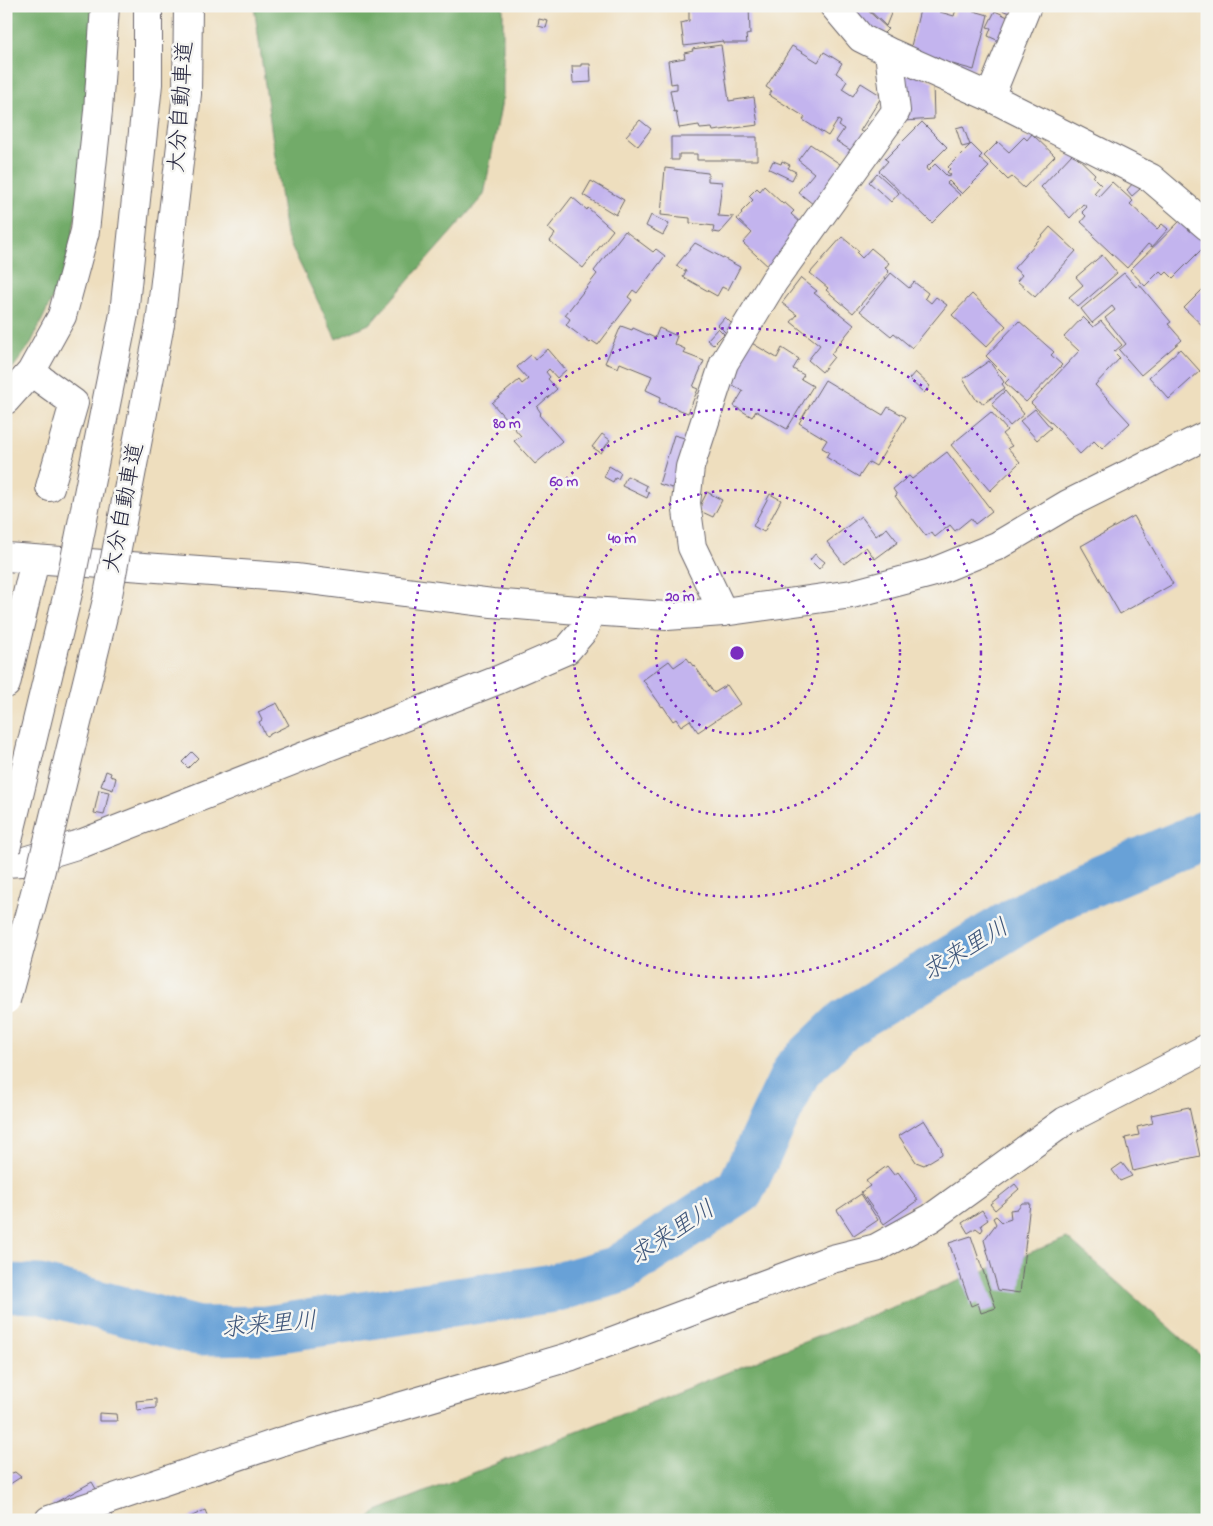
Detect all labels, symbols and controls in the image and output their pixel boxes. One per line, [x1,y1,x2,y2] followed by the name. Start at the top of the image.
[161,40,203,174] street label: 大分自動車道
[492,413,521,435] text: 80 m
[97,440,153,576] street label: 大分自動車道
[549,471,579,493] text: 60 m
[607,528,636,550] text: 40 m
[664,586,695,608] text: 20 m
[728,644,746,662] centre of rings
[916,911,1016,991] water label: 求来里川
[623,1193,723,1275] water label: 求来里川
[220,1304,318,1348] water label: 求来里川

